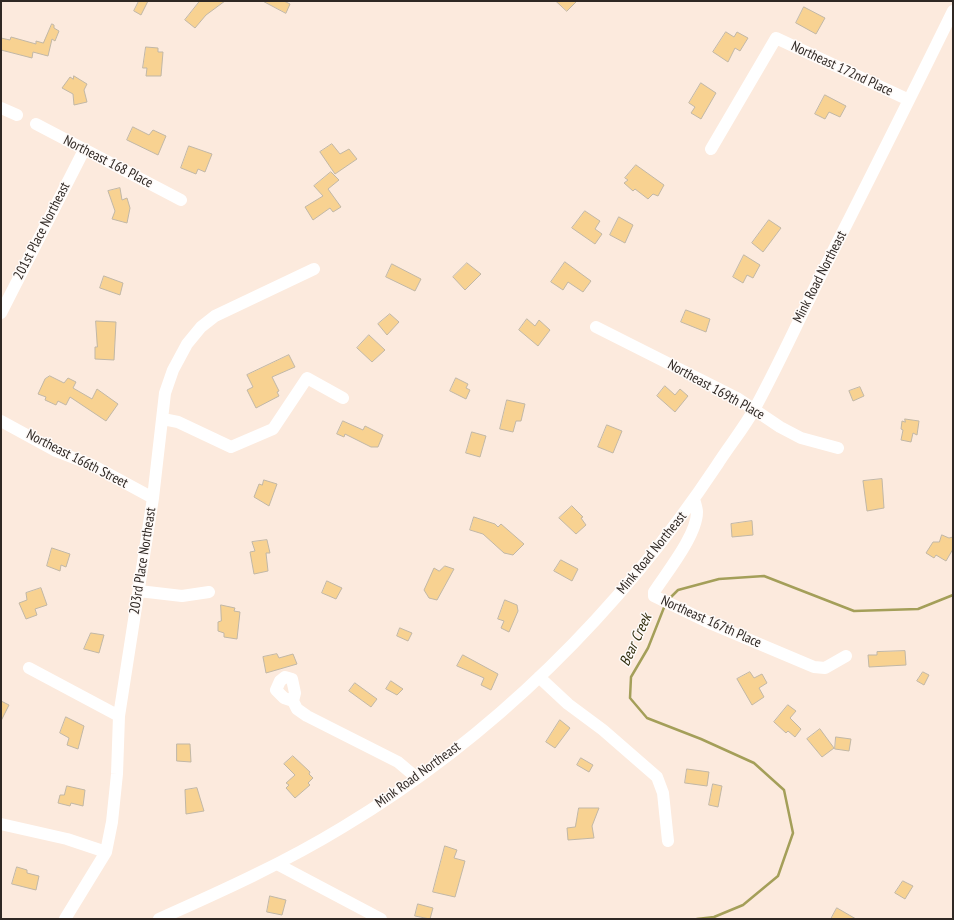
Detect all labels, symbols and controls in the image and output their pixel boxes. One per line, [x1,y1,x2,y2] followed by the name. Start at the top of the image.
[788,38,896,100] street label: Northeast 172nd Place
[60,132,156,192] street label: Northeast 168 Place
[10,180,74,282] street label: 201st Place Northeast
[790,228,850,326] street label: Mink Road Northeast
[665,356,767,424] street label: Northeast 169th Place
[23,426,131,492] street label: Northeast 166th Street
[126,506,160,616] street label: 203rd Place Northeast
[614,508,690,598] street label: Mink Road Northeast
[658,592,764,652] street label: Northeast 167th Place
[616,611,656,669] water label: Bear Creek
[372,738,464,812] street label: Mink Road Northeast

